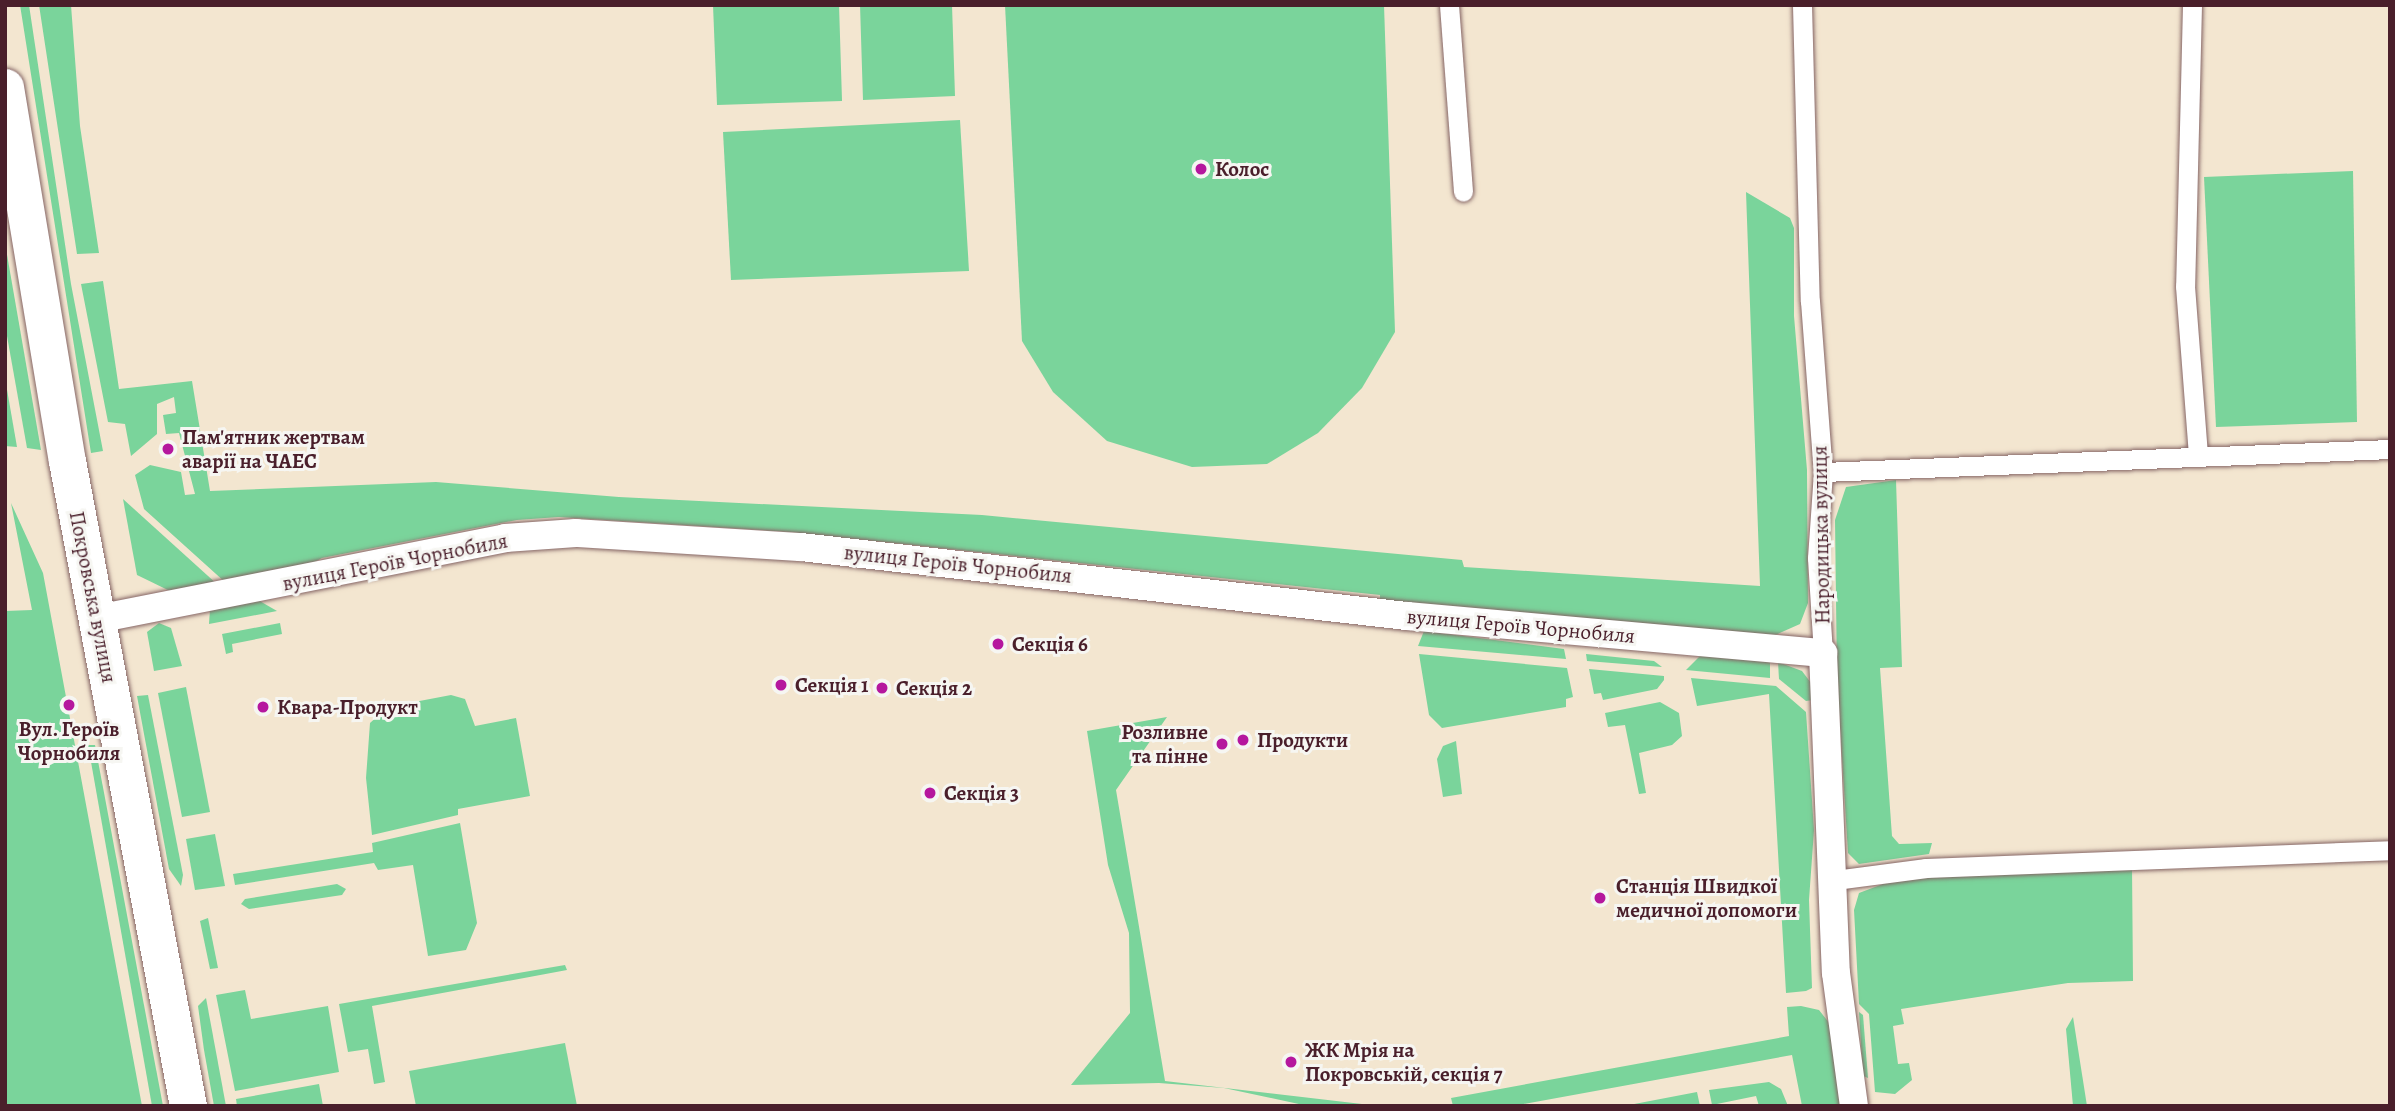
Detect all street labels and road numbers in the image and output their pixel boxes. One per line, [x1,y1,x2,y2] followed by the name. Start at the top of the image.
[1807,445,1835,625] street label: Народицька вулиця
[64,509,122,685] street label: Покровська вулиця
[280,528,510,596] street label: вулиця Героїв Чорнобиля
[843,540,1073,588] street label: вулиця Героїв Чорнобиля
[1406,603,1636,649] street label: вулиця Героїв Чорнобиля

